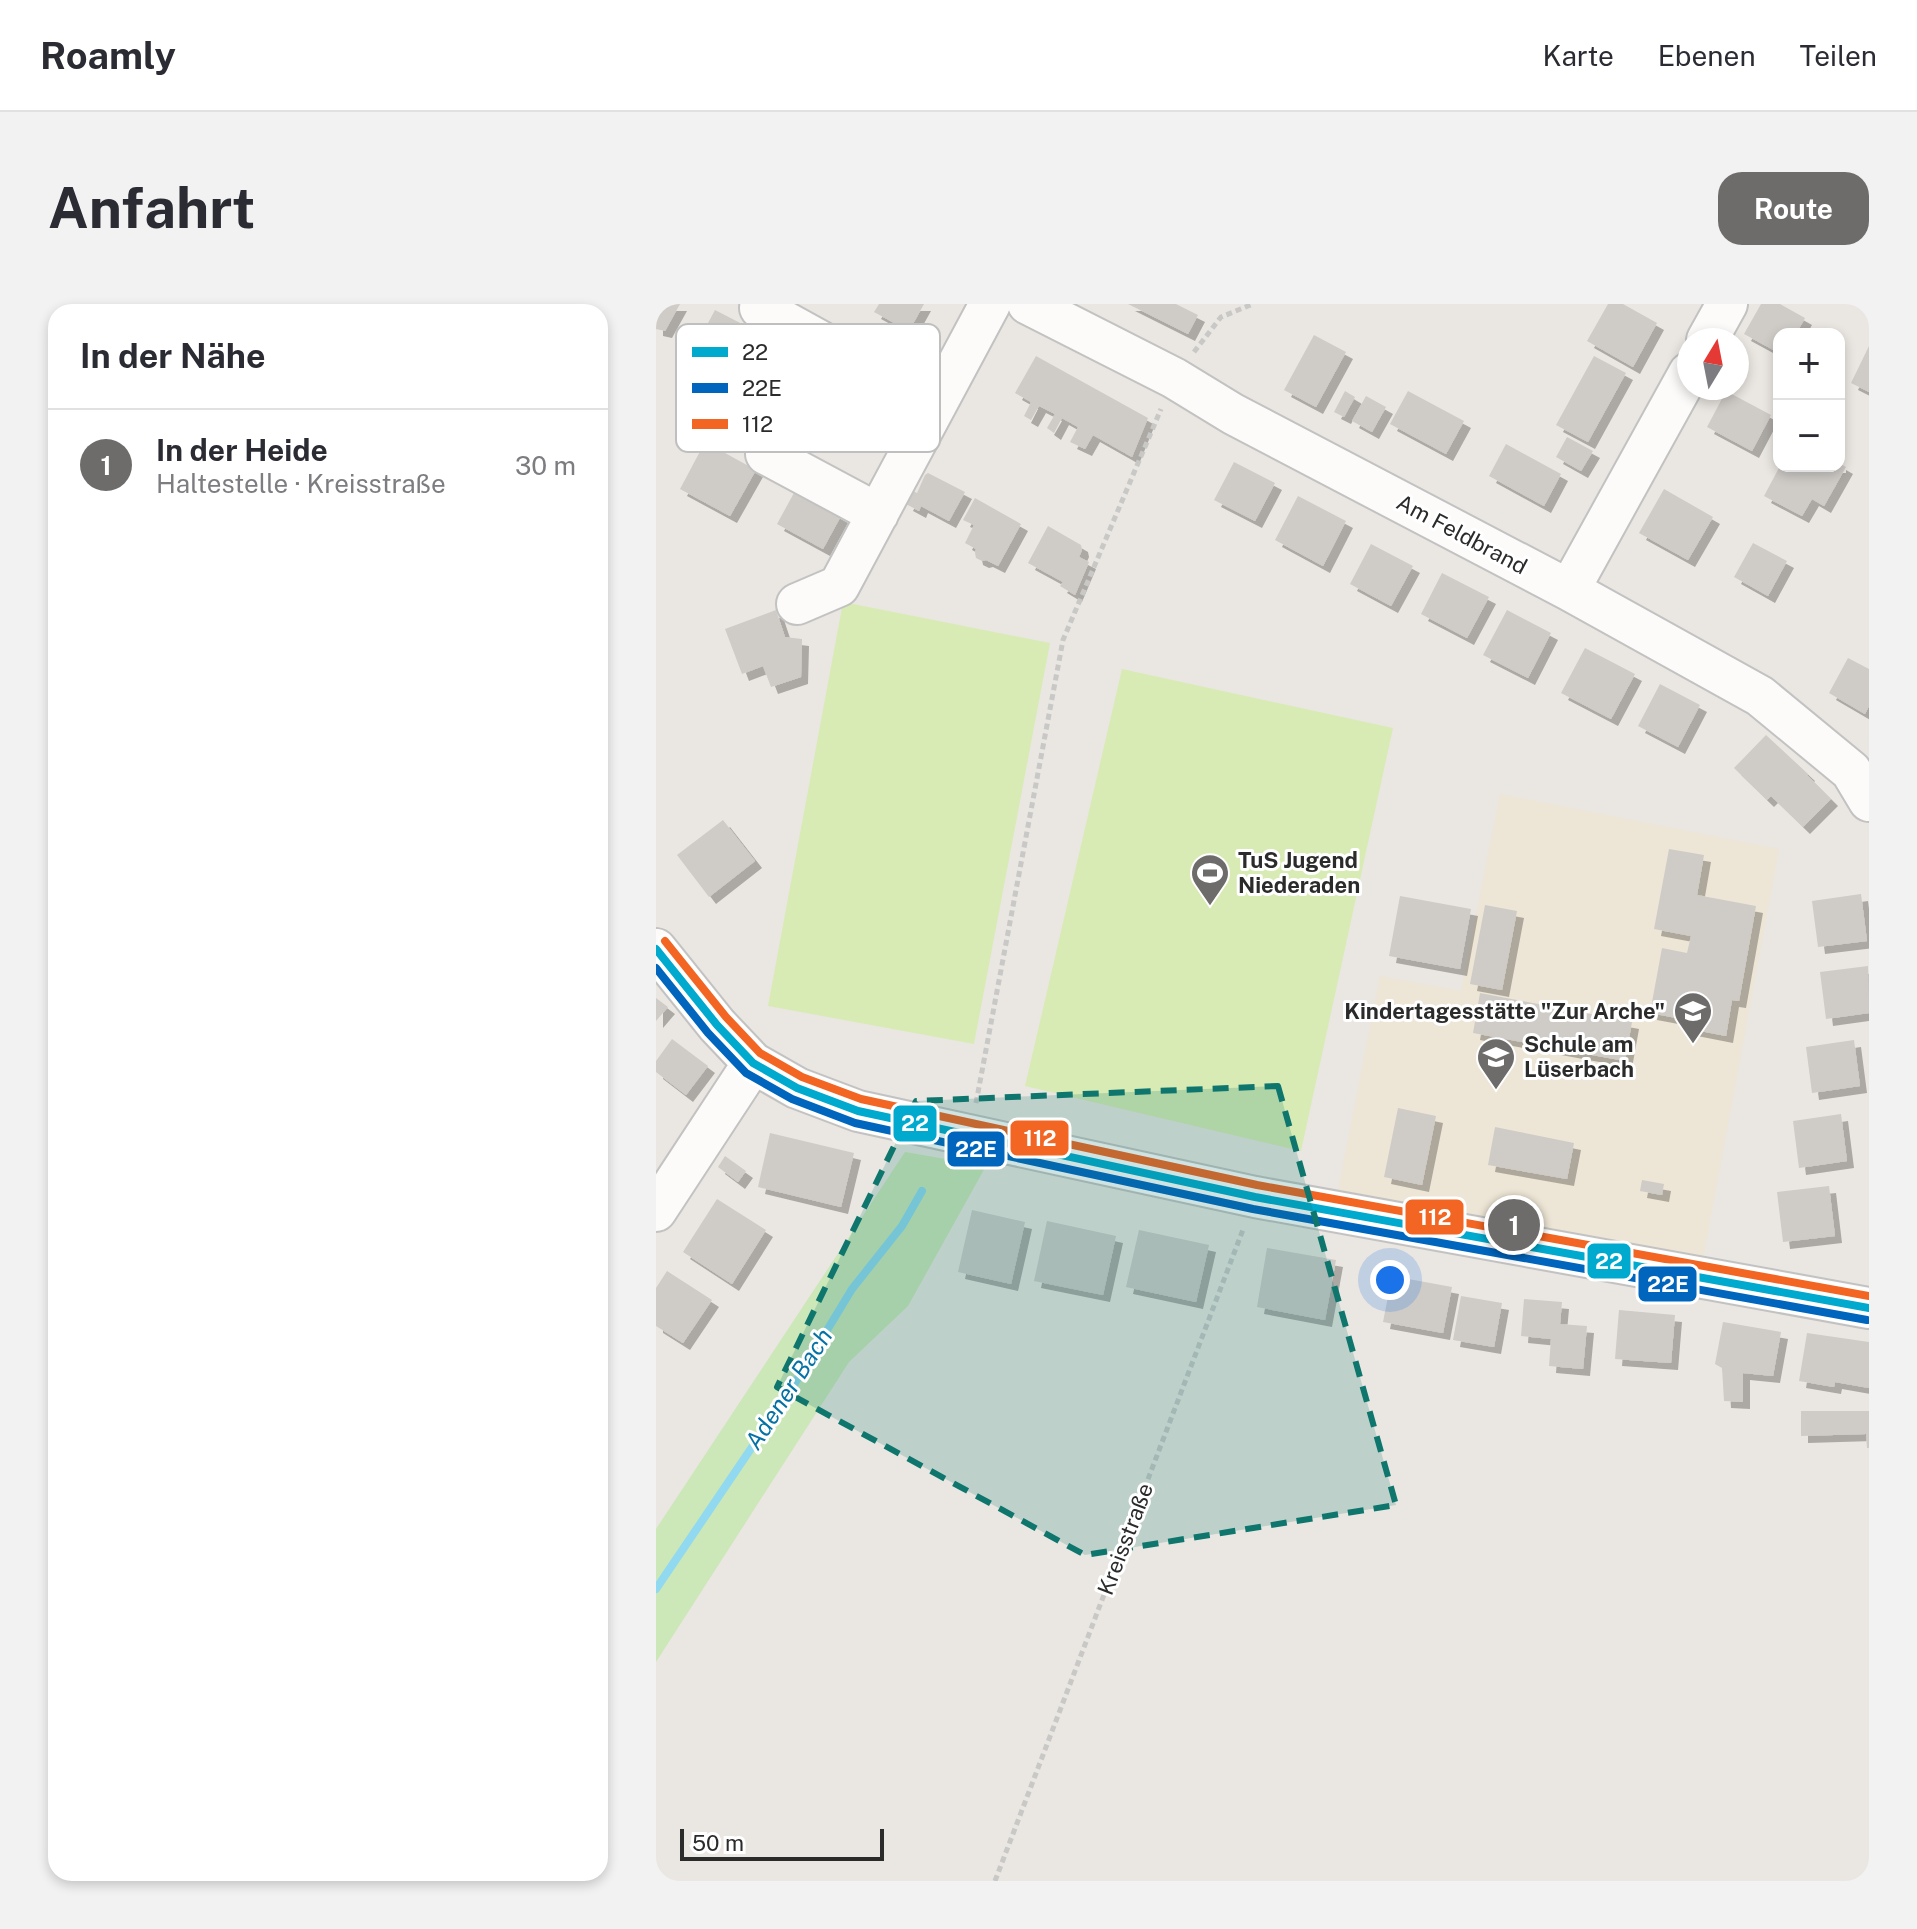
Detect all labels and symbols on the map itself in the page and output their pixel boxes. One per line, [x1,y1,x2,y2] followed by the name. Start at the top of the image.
[676,324,940,452] legend
[1677,328,1749,400] north arrow
[742,339,768,365] text: 22
[742,375,782,401] text: 22E
[742,411,773,437] text: 112
[1392,489,1532,579] street label: Am Feldbrand
[1238,847,1360,898] place label: TuS Jugend Niederaden
[1189,852,1231,907] sports icon: TuS Jugend Niederaden
[1672,990,1714,1045] school or university icon: Kindertagesstätte "Zur Arche"
[1344,998,1665,1024] place label: Kindertagesstätte "Zur Arche"
[1524,1031,1634,1082] place label: Schule am Lüserbach
[1475,1036,1517,1091] school or university icon: Schule am Lüserbach
[892,1104,938,1143] line badge: 22
[901,1110,929,1136] text: 22
[1009,1119,1070,1157] line badge: 112
[1024,1125,1056,1151] text: 112
[946,1130,1006,1168] line badge: 22E
[955,1136,997,1162] text: 22E
[1488,1195,1540,1255] pin: 1
[1404,1198,1465,1236] line badge: 112
[1419,1204,1451,1230] text: 112
[1586,1242,1632,1280] line badge: 22
[1595,1248,1623,1274] text: 22
[1370,1260,1410,1300] your location
[1637,1265,1698,1303] line badge: 22E
[1647,1271,1689,1297] text: 22E
[739,1323,838,1454] water label: Adener Bach
[1092,1479,1158,1599] street label: Kreisstraße
[680,1825,884,1861] scale bar

